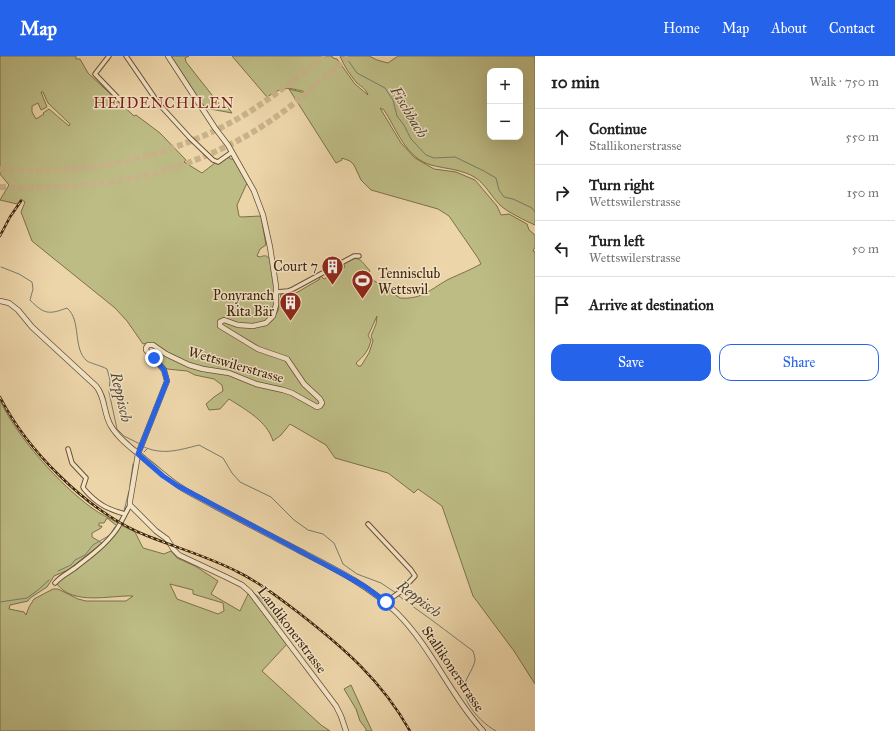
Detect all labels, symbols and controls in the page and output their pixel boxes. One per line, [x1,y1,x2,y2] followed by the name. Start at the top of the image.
[20,17,57,40] text: Map
[663,20,700,37] text: Home
[722,20,749,37] text: Map
[771,20,807,37] text: About
[829,20,875,37] text: Contact
[487,68,523,140] map controls
[487,68,523,104] button: +
[551,72,599,93] text: 10 min
[810,74,879,90] text: Walk · 750 m
[386,82,432,142] water label: Fischbach
[93,94,235,112] district label: HEIDENCHILEN
[487,104,523,140] button: −
[589,120,647,138] text: Continue
[551,126,573,148] icon: ahead
[846,129,879,145] text: 550 m
[589,138,682,154] text: Stallikonerstrasse
[589,176,654,194] text: Turn right
[551,182,573,204] icon: right
[847,185,879,201] text: 150 m
[589,194,681,210] text: Wettswilerstrasse
[589,232,645,250] text: Turn left
[551,238,573,260] icon: left
[852,241,879,257] text: 50 m
[589,250,681,266] text: Wettswilerstrasse
[320,253,346,286] building icon: Court 7
[273,258,318,275] place label: Court 7
[378,265,440,298] place label: Tennisclub Wettswil
[349,268,375,301] sports icon: Tennisclub Wettswil
[213,287,275,320] place label: Ponyranch Rita Bär
[277,290,303,323] building icon: Ponyranch Rita Bär
[551,294,573,316] icon: arrive
[589,296,714,314] text: Arrive at destination
[186,343,286,387] street label: Wettswilerstrasse
[551,344,711,381] button: Save
[719,344,879,381] button: Share
[145,349,163,367] route end
[105,369,136,425] water label: Reppisch
[392,576,445,623] water label: Reppisch
[254,583,330,677] street label: Landikonerstrasse
[377,593,395,611] route start
[418,623,488,715] street label: Stallikonerstrasse

